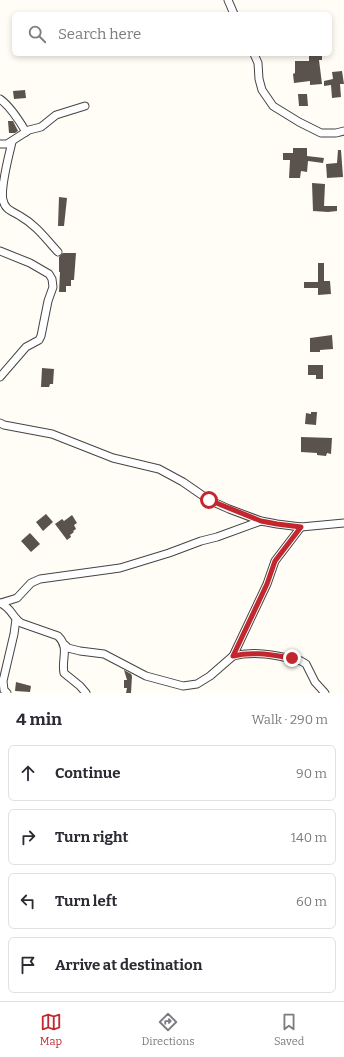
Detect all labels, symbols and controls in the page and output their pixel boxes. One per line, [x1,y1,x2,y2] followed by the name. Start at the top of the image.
[12,12,332,56] search box
[26,23,48,45] icon: search
[58,25,141,43] text: Search here
[200,491,218,509] route start
[283,649,301,667] route end
[16,709,62,730] text: 4 min
[252,712,328,727] text: Walk · 290 m
[17,762,39,784] icon: ahead
[55,764,121,782] text: Continue
[296,766,327,781] text: 90 m
[17,826,39,848] icon: right
[55,828,128,846] text: Turn right
[291,830,327,845] text: 140 m
[17,890,39,912] icon: left
[55,892,117,910] text: Turn left
[296,894,327,909] text: 60 m
[17,954,39,976] icon: arrive
[55,956,202,974] text: Arrive at destination
[40,1011,62,1048] tab: Map
[142,1011,194,1048] tab: Directions
[274,1011,304,1048] tab: Saved

